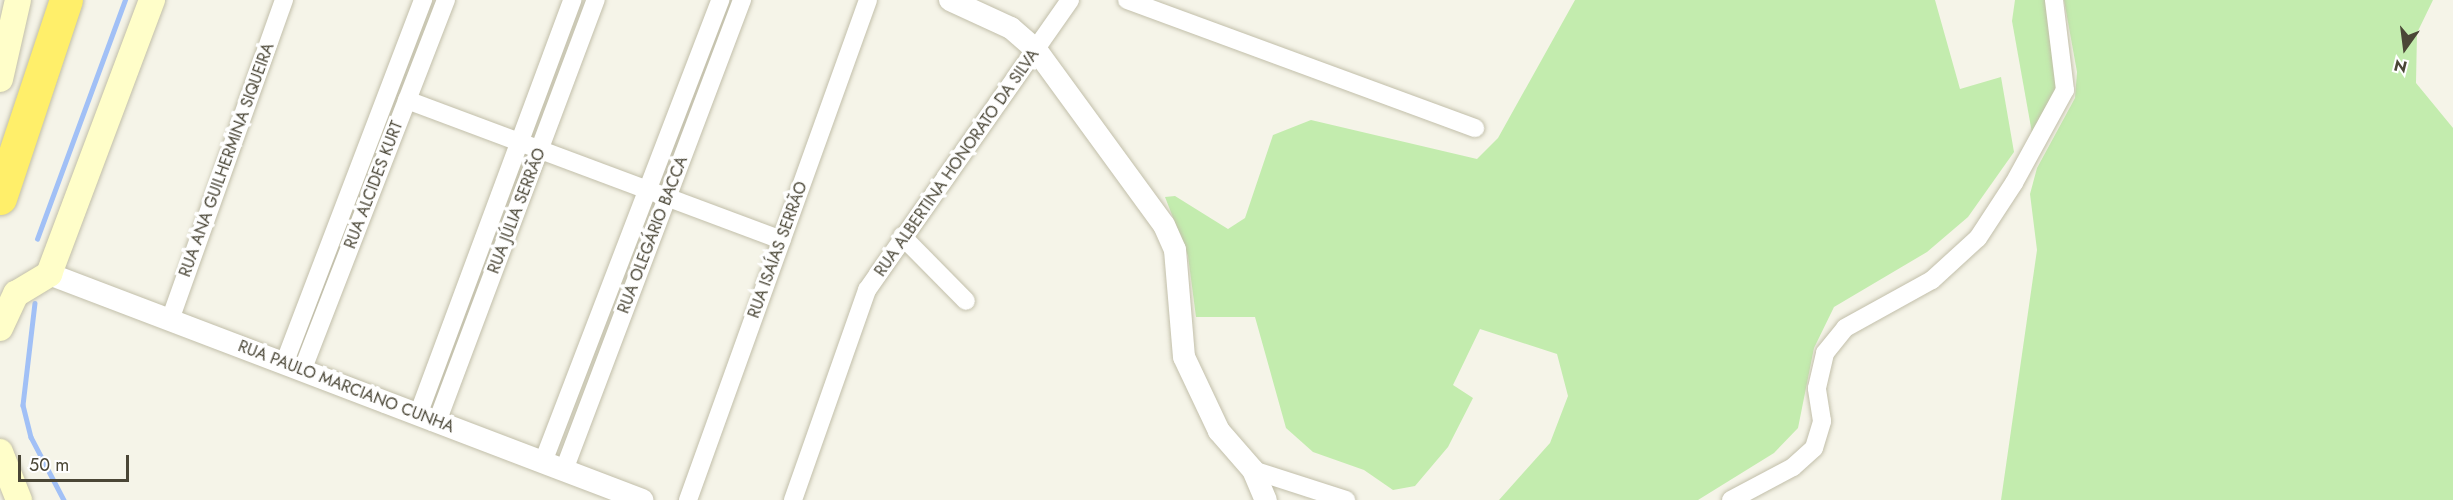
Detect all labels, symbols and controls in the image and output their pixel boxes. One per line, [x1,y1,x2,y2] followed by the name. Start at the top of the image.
[2375,18,2435,78] north arrow
[176,40,278,280] street label: RUA ANA GUILHERMINA SIQUEIRA
[871,46,1043,280] street label: RUA ALBERTINA HONORATO DA SILVA
[2392,53,2409,79] text: N
[341,118,407,252] street label: RUA ALCIDES KURT
[484,146,550,276] street label: RUA JÚLIA SERRÃO
[614,154,692,316] street label: RUA OLEGÁRIO BACCA
[744,179,812,321] street label: RUA ISAÍAS SERRÃO
[235,337,457,437] street label: RUA PAULO MARCIANO CUNHA
[21,443,132,481] scale bar
[29,452,69,478] text: 50 m

